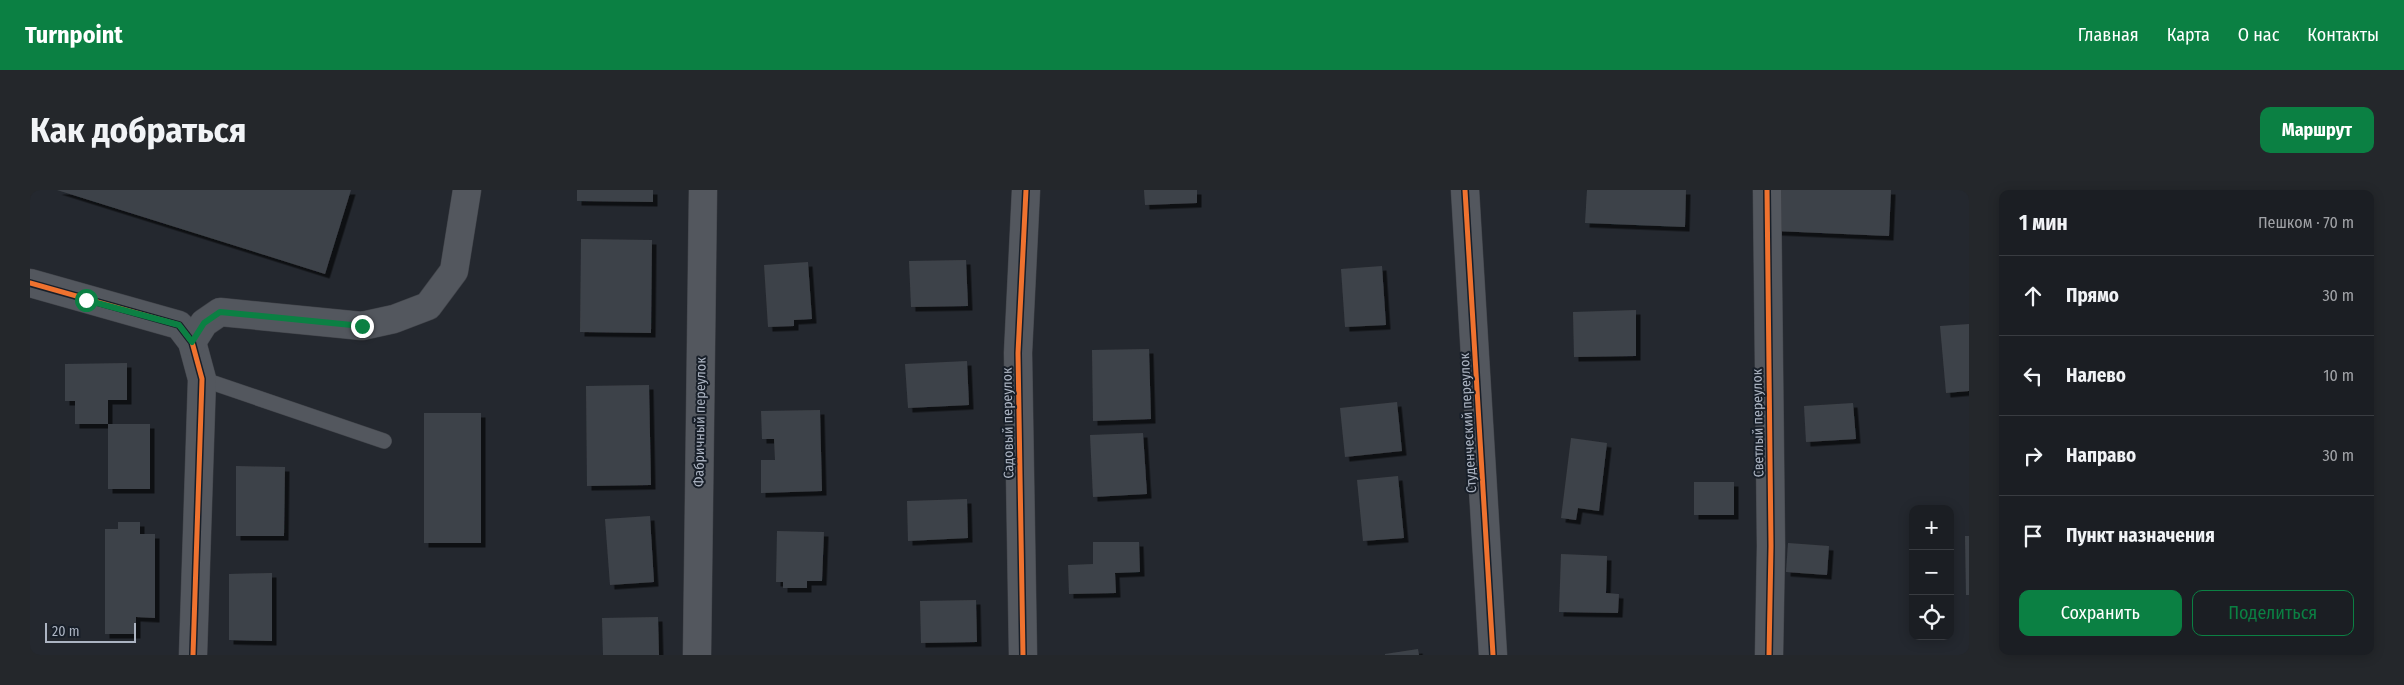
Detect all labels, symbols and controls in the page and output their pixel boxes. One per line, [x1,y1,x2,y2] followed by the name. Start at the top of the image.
[25,21,123,49] text: Turnpoint
[2078,24,2139,46] text: Главная
[2167,24,2210,46] text: Карта
[2238,24,2279,46] text: О нас
[2307,24,2379,46] text: Контакты
[2260,107,2374,153] button: Маршрут
[30,109,247,151] text: Как добраться
[2019,210,2068,236] text: 1 мин
[2258,213,2354,232] text: Пешком · 70 m
[2019,282,2047,310] icon: ahead
[2066,284,2119,307] text: Прямо
[2322,286,2354,305] text: 30 m
[75,289,98,312] route start
[351,315,374,338] route end
[1456,352,1480,493] street label: Студенческий переулок
[690,357,710,487] street label: Фабричный переулок
[2019,362,2047,390] icon: left
[2066,364,2126,387] text: Налево
[2323,366,2354,385] text: 10 m
[999,367,1017,479] street label: Садовый переулок
[1749,368,1767,477] street label: Светлый переулок
[2019,442,2047,470] icon: right
[2066,444,2136,467] text: Направо
[2322,446,2354,465] text: 30 m
[1909,505,1954,640] map controls
[1909,505,1954,550] button: +
[2019,522,2047,550] icon: arrive
[2066,524,2215,547] text: Пункт назначения
[1909,550,1954,595] button: −
[2019,590,2182,636] button: Сохранить
[2192,590,2354,636] button: Поделиться
[1909,595,1954,640] button: locate
[45,620,136,643] scale bar
[52,623,80,640] text: 20 m

